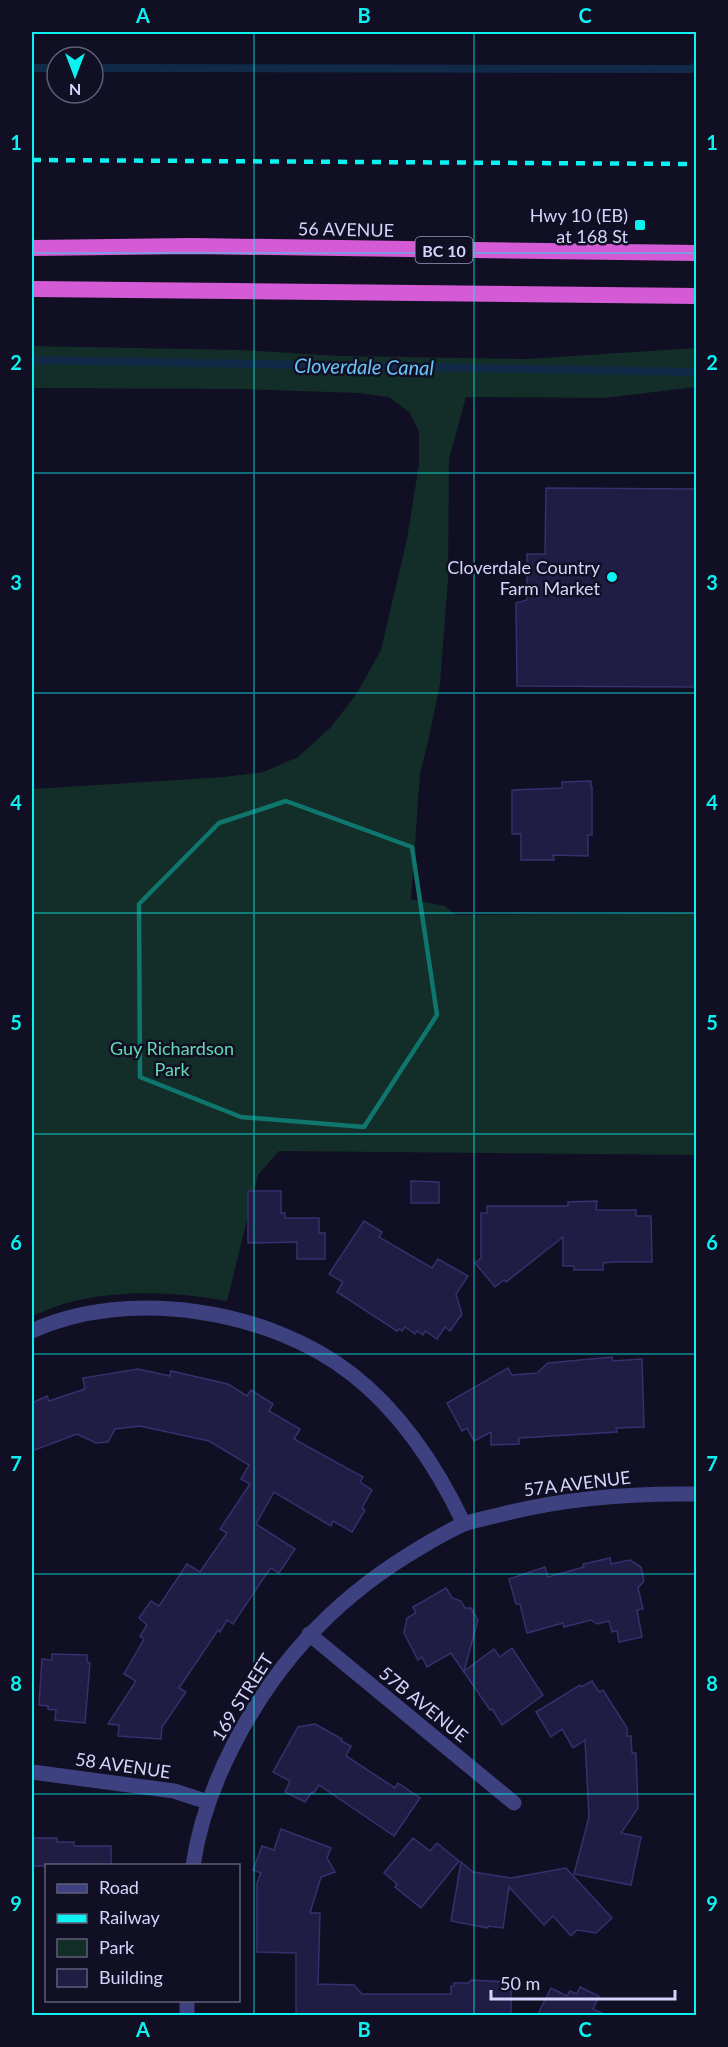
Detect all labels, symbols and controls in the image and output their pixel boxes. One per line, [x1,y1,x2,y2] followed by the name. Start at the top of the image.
[135,3,150,27] text: A
[357,3,371,27] text: B
[578,3,592,27] text: C
[45,45,105,105] north arrow
[69,81,81,100] text: N
[10,130,22,154] text: 1
[706,130,718,154] text: 1
[530,204,629,247] place label: Hwy 10 (EB) at 168 St
[298,217,394,241] street label: 56 AVENUE
[633,218,647,232] marker: Hwy 10 (EB) at 168 St
[416,237,472,263] road number: BC 10
[10,350,22,374] text: 2
[706,350,718,374] text: 2
[294,353,435,379] water label: Cloverdale Canal
[447,556,601,599] place label: Cloverdale Country Farm Market
[10,570,22,594] text: 3
[605,570,619,584] marker: Cloverdale Country Farm Market
[706,570,718,594] text: 3
[10,790,22,814] text: 4
[706,790,718,814] text: 4
[10,1010,22,1034] text: 5
[706,1010,718,1034] text: 5
[110,1037,234,1080] park label: Guy Richardson Park
[10,1230,22,1254] text: 6
[706,1230,718,1254] text: 6
[10,1451,22,1475] text: 7
[706,1451,718,1475] text: 7
[522,1466,632,1500] street label: 57A AVENUE
[206,1649,278,1745] street label: 169 STREET
[375,1662,473,1746] street label: 57B AVENUE
[10,1671,22,1695] text: 8
[706,1671,718,1695] text: 8
[74,1747,172,1783] street label: 58 AVENUE
[45,1864,240,2002] legend
[99,1876,139,1898] text: Road
[10,1891,22,1915] text: 9
[706,1891,718,1915] text: 9
[99,1906,160,1928] text: Railway
[99,1936,135,1958] text: Park
[491,1963,676,2001] scale bar
[99,1966,163,1988] text: Building
[500,1972,540,1994] text: 50 m
[135,2017,150,2041] text: A
[357,2017,371,2041] text: B
[578,2017,592,2041] text: C

